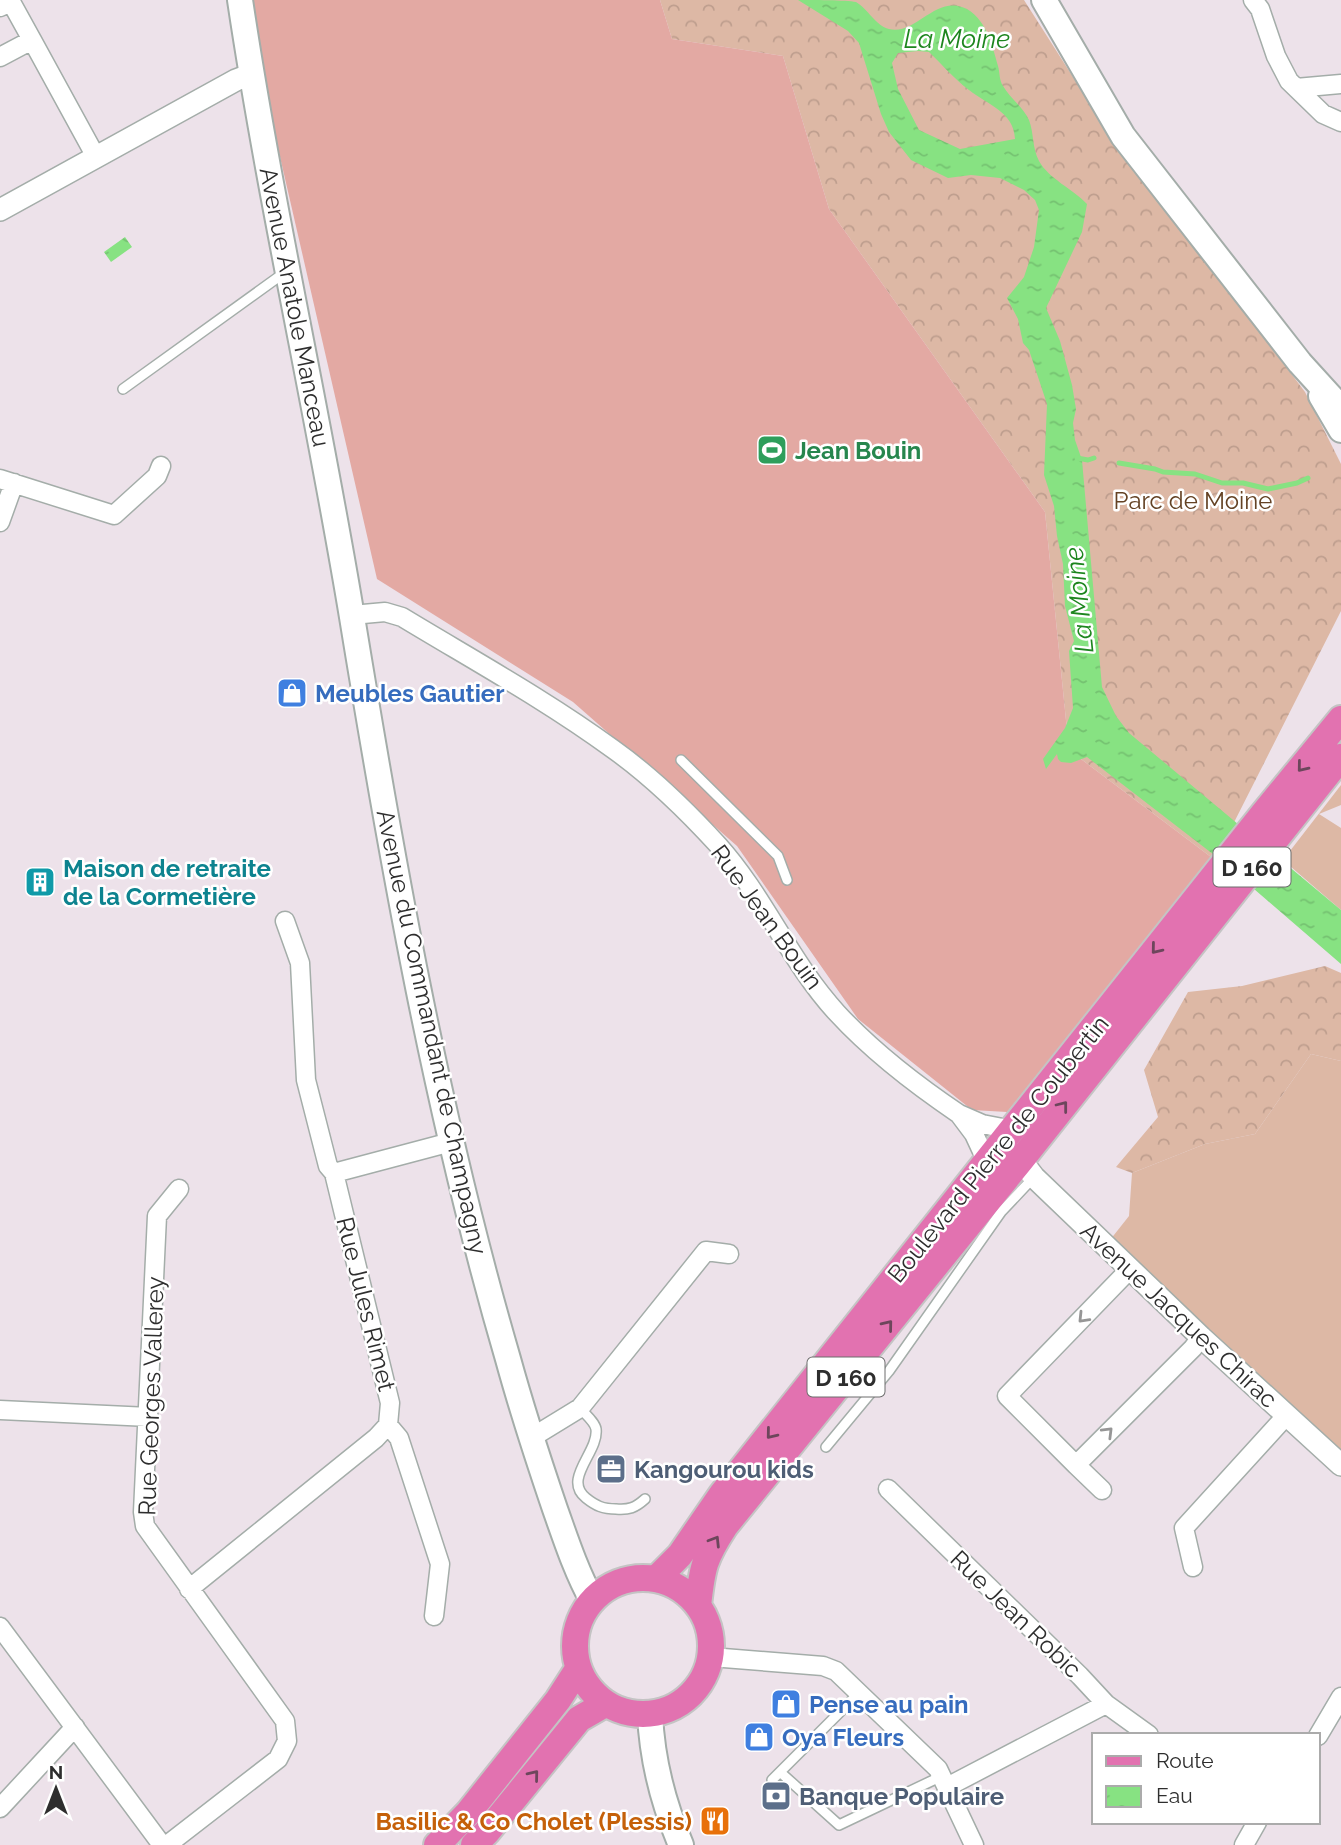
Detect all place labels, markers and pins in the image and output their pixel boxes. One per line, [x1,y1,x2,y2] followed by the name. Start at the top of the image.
[755,433,789,467] sports icon: Jean Bouin
[795,436,921,465] place label: Jean Bouin
[275,676,309,710] shop icon: Meubles Gautier
[315,679,505,708] place label: Meubles Gautier
[63,854,271,911] place label: Maison de retraite de la Cormetière
[23,865,57,899] building icon: Maison de retraite de la Cormetière
[594,1452,628,1486] office icon: Kangourou kids
[634,1455,814,1484] place label: Kangourou kids
[769,1687,803,1721] shop icon: Pense au pain
[809,1690,969,1719] place label: Pense au pain
[742,1720,776,1754] shop icon: Oya Fleurs
[782,1723,904,1752] place label: Oya Fleurs
[759,1779,793,1813] bank icon: Banque Populaire
[799,1782,1004,1811] place label: Banque Populaire
[698,1804,732,1838] restaurant icon: Basilic & Co Cholet (Plessis)
[376,1807,692,1836] place label: Basilic & Co Cholet (Plessis)

